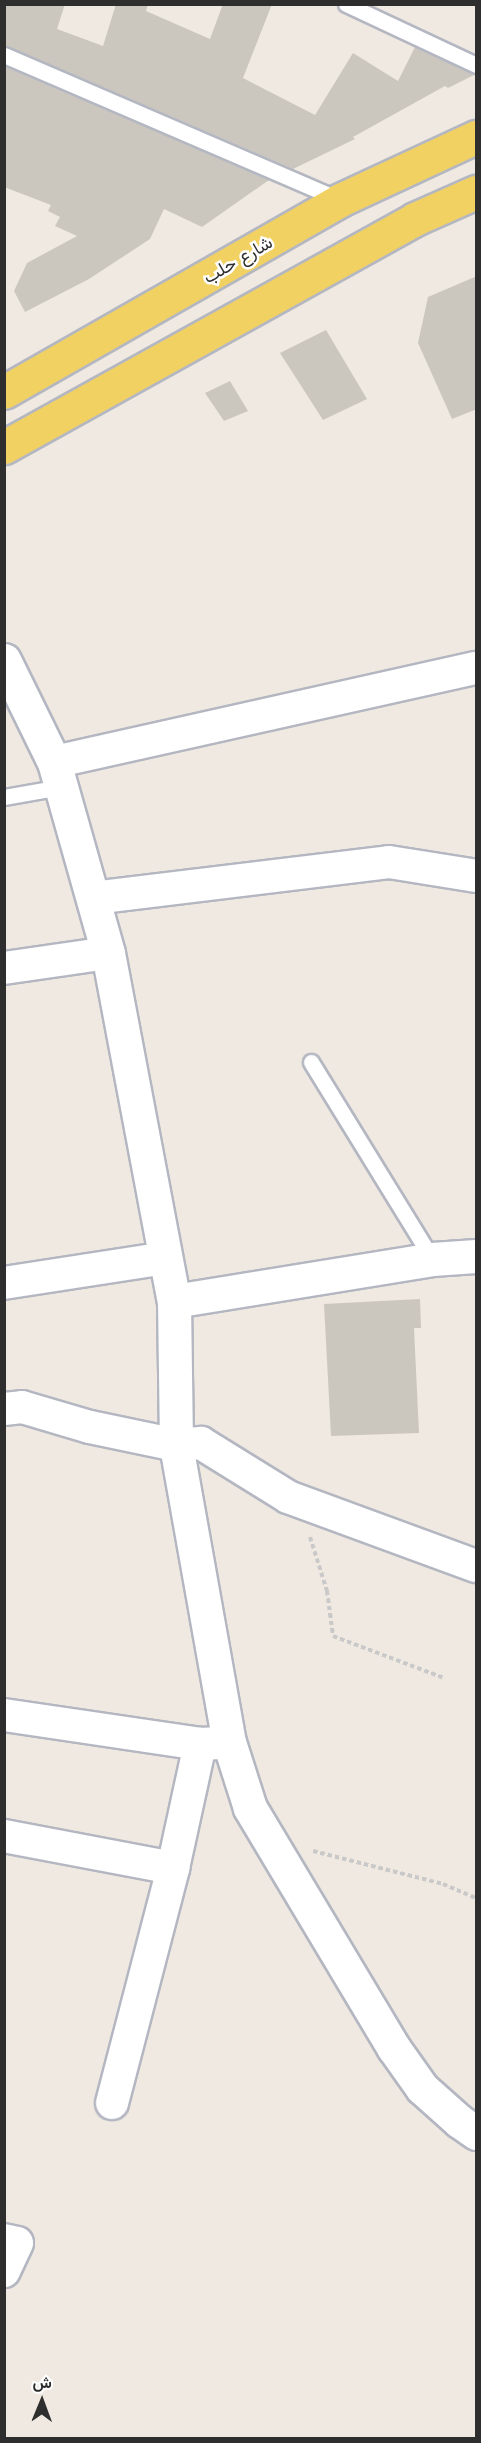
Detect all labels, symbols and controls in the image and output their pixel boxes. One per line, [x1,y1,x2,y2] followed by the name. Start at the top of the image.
[200,232,276,288] street label: شارع حلب
[12,2371,72,2431] north arrow
[32,2371,52,2394] text: ش

